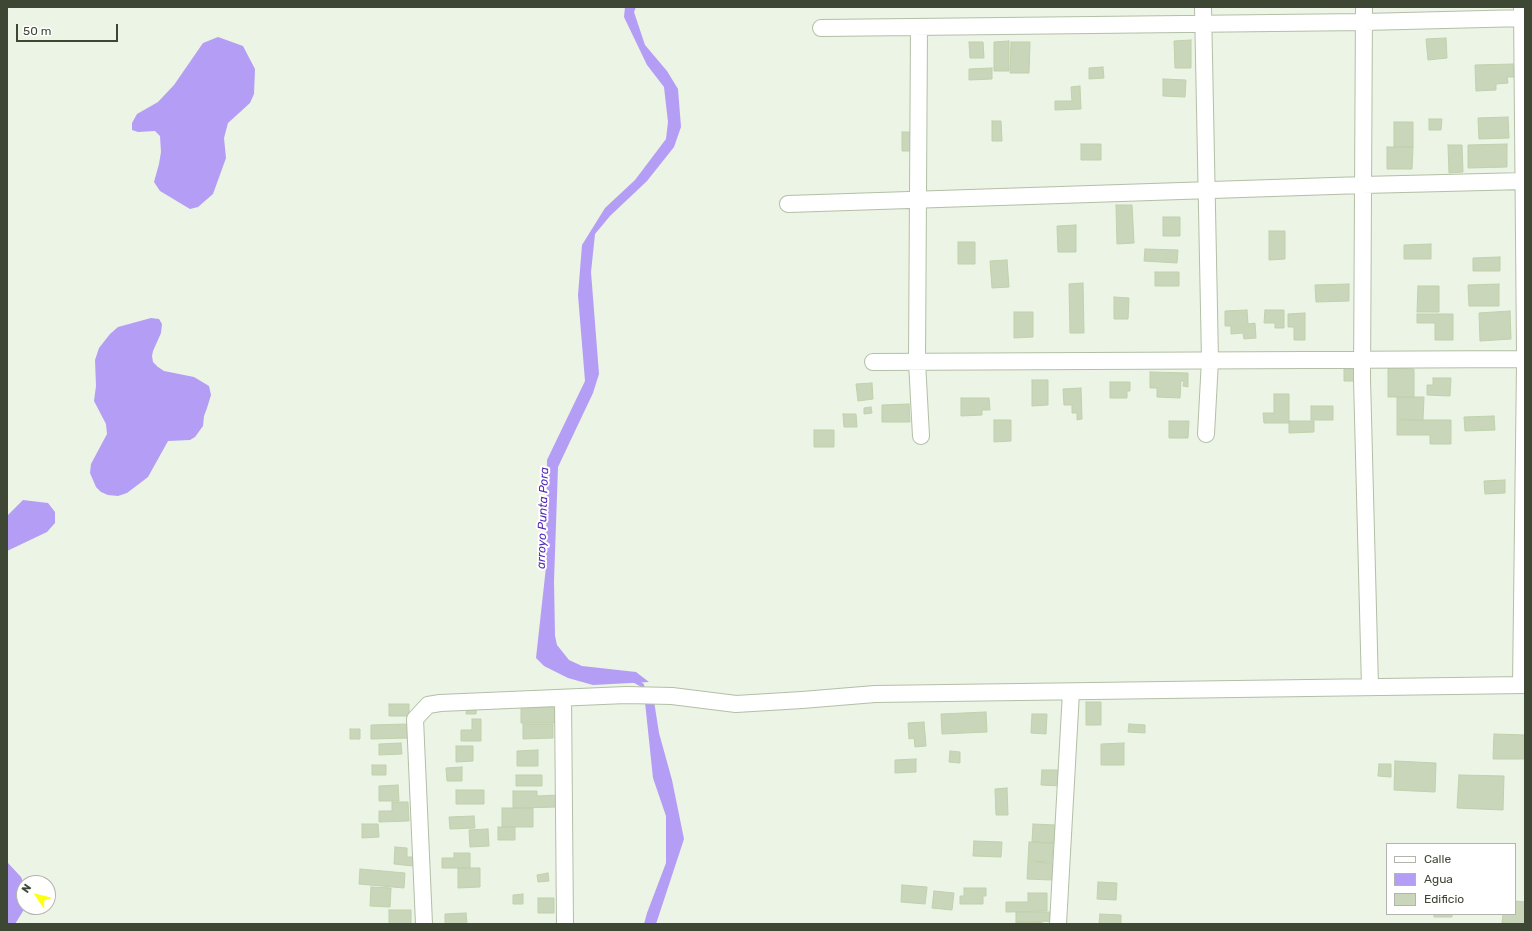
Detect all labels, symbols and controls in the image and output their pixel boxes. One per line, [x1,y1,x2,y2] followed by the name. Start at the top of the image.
[18,16,120,42] scale bar
[23,24,51,38] text: 50 m
[534,467,552,569] water label: arroyo Punta Pora
[1386,843,1516,915] legend
[1424,852,1451,866] text: Calle
[1424,872,1453,886] text: Agua
[16,875,56,915] north arrow
[19,881,34,895] text: N
[1424,892,1464,906] text: Edificio

